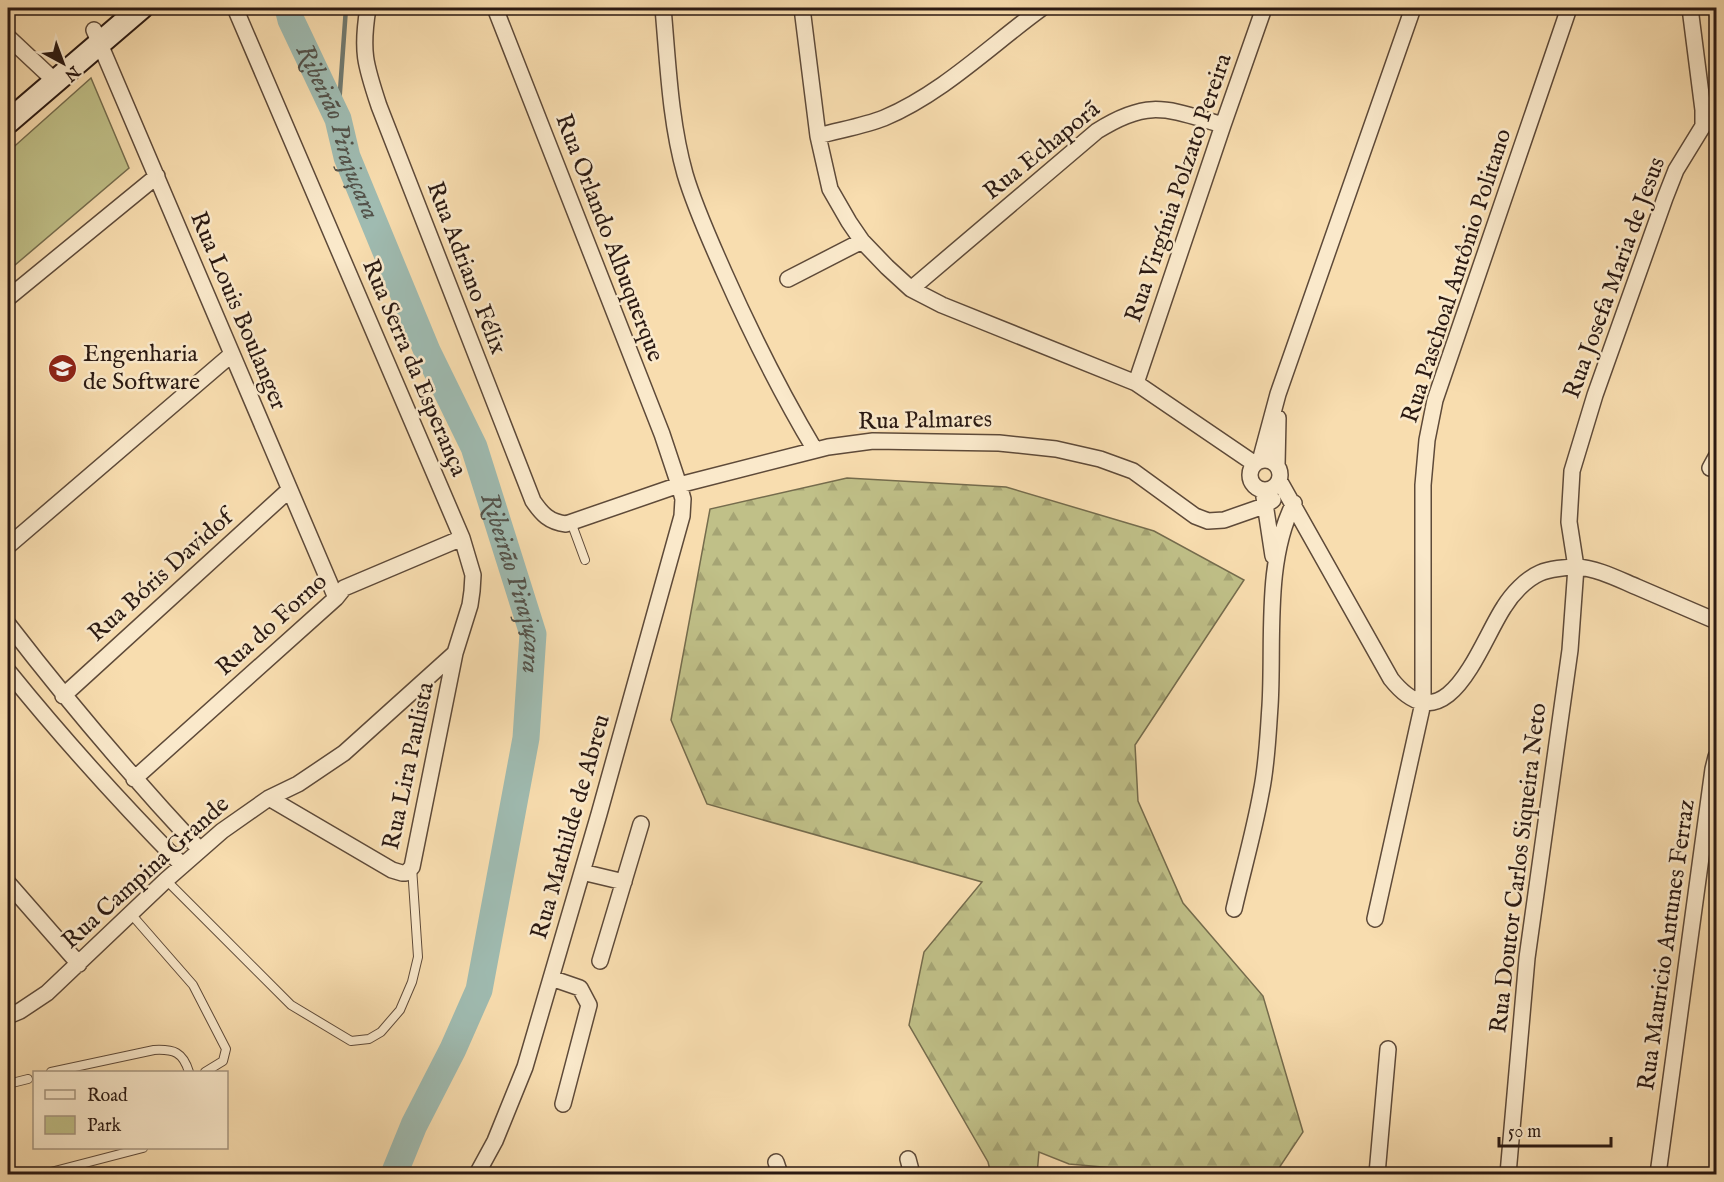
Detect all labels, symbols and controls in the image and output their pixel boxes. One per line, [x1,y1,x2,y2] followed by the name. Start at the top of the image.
[33,33,93,93] north arrow
[288,39,388,225] water label: Ribeirão Pirajuçara
[1118,49,1240,326] street label: Rua Virgínia Polzato Pereira
[60,60,84,85] text: N
[977,94,1107,208] street label: Rua Echaporã
[547,110,671,366] street label: Rua Orlando Albuquerque
[1395,125,1519,427] street label: Rua Paschoal Antônio Politano
[1557,153,1673,403] street label: Rua Josefa Maria de Jesus
[419,177,513,359] street label: Rua Adriano Félix
[182,207,294,415] street label: Rua Louis Boulanger
[354,255,474,482] street label: Rua Serra da Esperança
[83,339,200,398] place label: Engenharia de Software
[46,352,78,384] school or university icon: Engenharia de Software
[858,404,992,438] street label: Rua Palmares
[473,489,550,674] water label: Ribeirão Pirajuçara
[82,500,243,649] street label: Rua Bóris Davidof
[210,567,334,683] street label: Rua do Forno
[376,679,442,853] street label: Rua Lira Paulista
[1483,701,1555,1035] street label: Rua Doutor Carlos Siqueira Neto
[524,711,618,943] street label: Rua Mathilde de Abreu
[56,790,236,956] street label: Rua Campina Grande
[1631,797,1703,1093] street label: Rua Mauricio Antunes Ferraz
[33,1071,228,1149] legend
[87,1085,128,1108] text: Road
[1499,1110,1612,1148] scale bar
[87,1115,122,1138] text: Park
[1508,1121,1541,1144] text: 50 m

